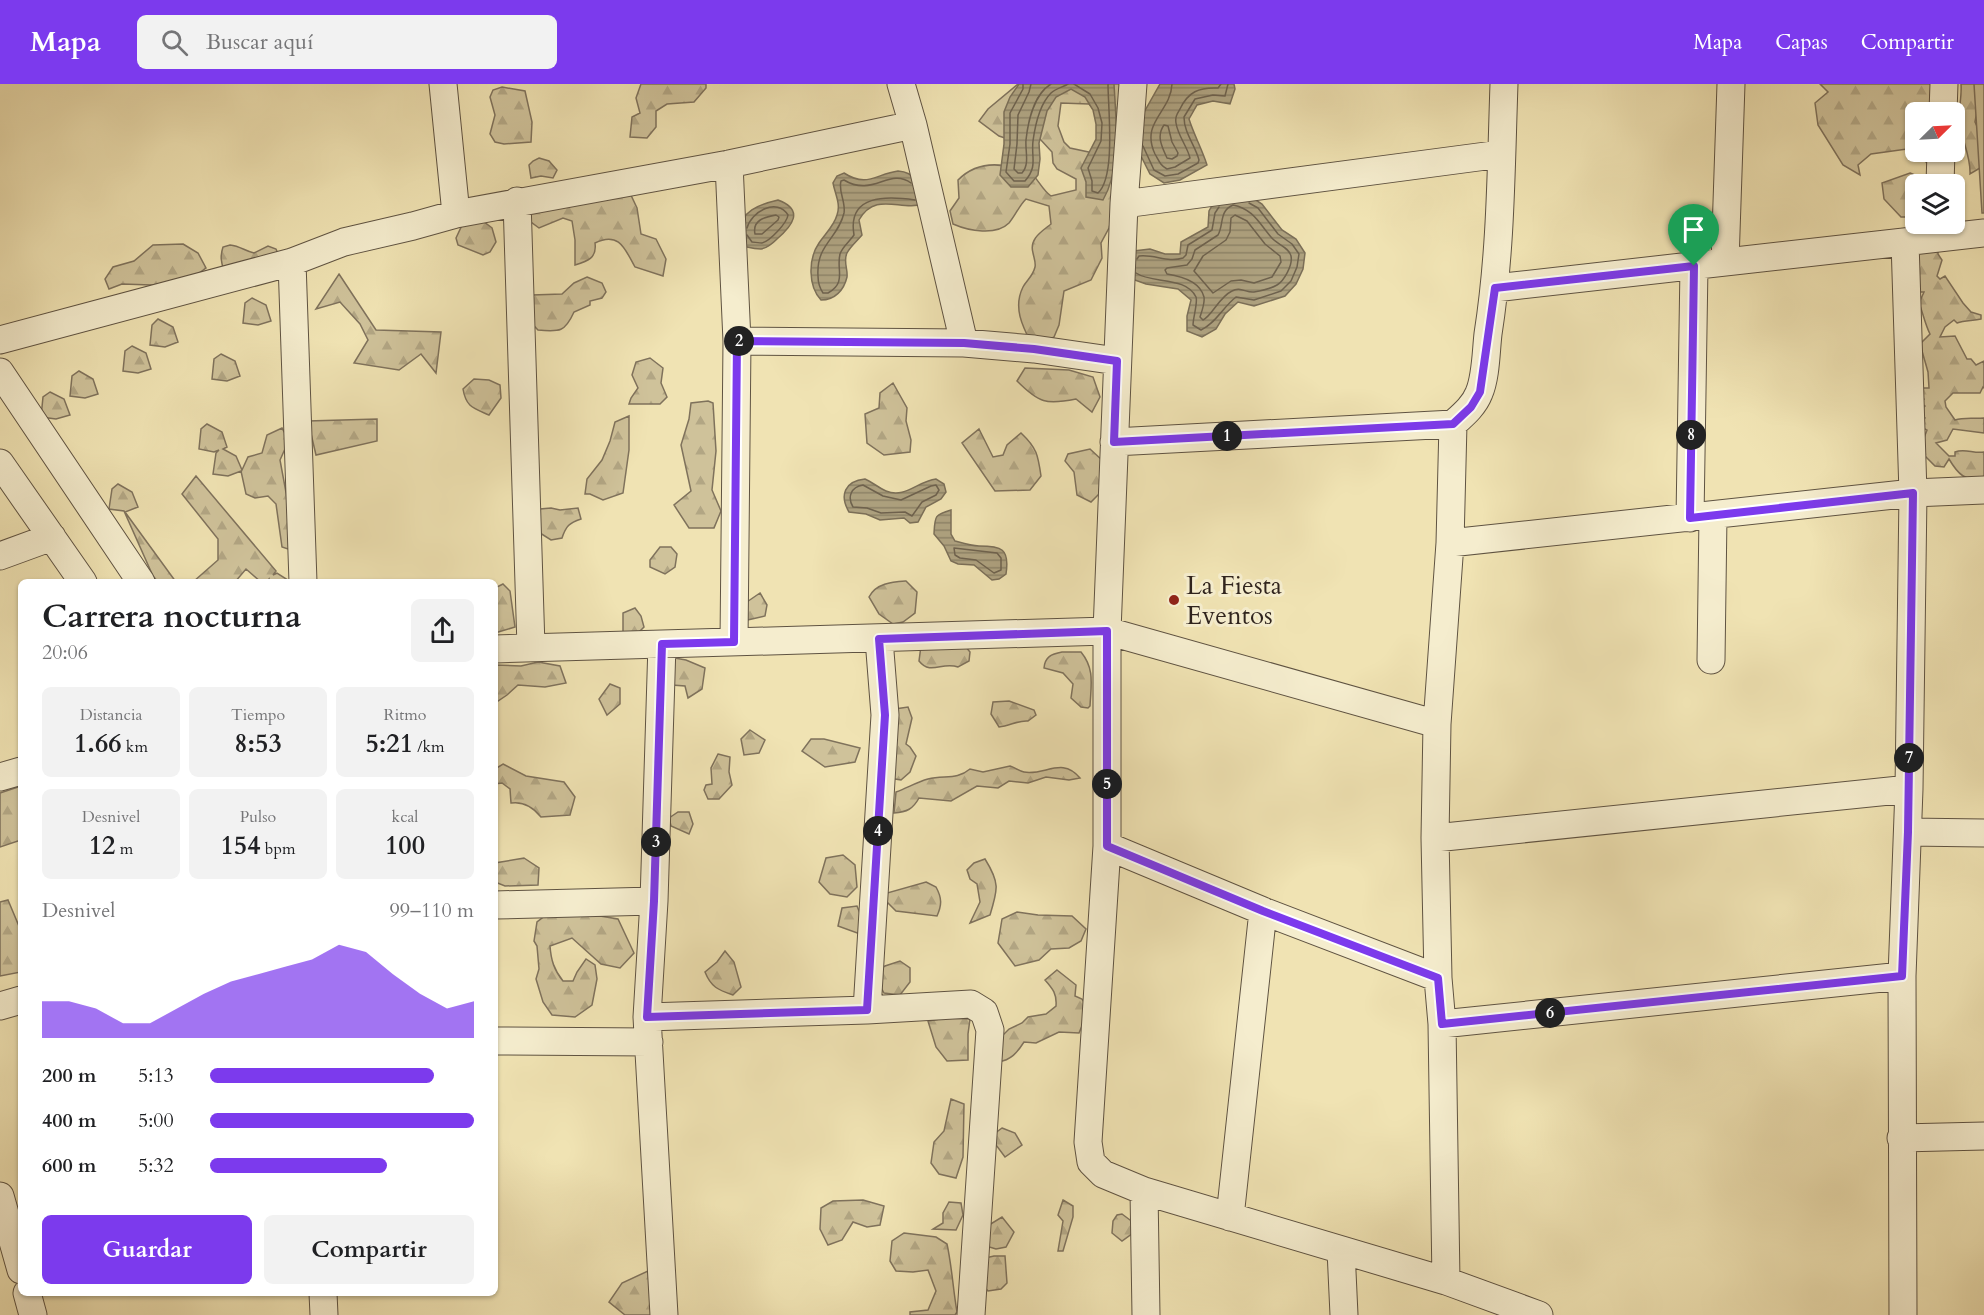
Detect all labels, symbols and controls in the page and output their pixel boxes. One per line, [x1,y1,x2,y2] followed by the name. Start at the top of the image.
[137,15,557,69] search box
[30,23,101,61] text: Mapa
[158,26,191,59] icon: search
[206,27,313,57] text: Buscar aquí
[1693,28,1742,57] text: Mapa
[1775,28,1828,57] text: Capas
[1861,28,1954,57] text: Compartir
[1905,102,1965,162] north arrow
[1905,102,1965,234] map controls
[1905,174,1965,234] button: layers
[1668,204,1719,266] pin
[1677,213,1710,246] icon: arrive
[724,326,754,356] pin: 2
[735,330,743,352] text: 2
[1676,420,1706,450] pin: 8
[1212,421,1242,451] pin: 1
[1687,424,1695,446] text: 8
[1223,425,1231,447] text: 1
[1186,568,1282,633] place label: La Fiesta Eventos
[1167,593,1181,607] marker: La Fiesta Eventos
[42,594,301,639] text: Carrera nocturna
[411,599,474,662] button: share
[42,639,88,666] text: 20:06
[80,704,142,726] text: Distancia
[231,704,285,726] text: Tiempo
[384,704,426,726] text: Ritmo
[74,726,122,761] text: 1.66
[234,726,282,761] text: 8:53
[365,726,413,761] text: 5:21
[122,736,148,758] text: km
[413,736,445,758] text: /km
[1894,743,1924,773] pin: 7
[1905,747,1913,769] text: 7
[1092,769,1122,799] pin: 5
[1103,773,1111,795] text: 5
[82,806,140,828] text: Desnivel
[240,806,276,828] text: Pulso
[392,806,418,828] text: kcal
[863,816,893,846] pin: 4
[874,820,882,842] text: 4
[641,827,671,857] pin: 3
[89,828,115,863] text: 12
[221,828,261,863] text: 154
[385,828,425,863] text: 100
[652,831,660,853] text: 3
[115,838,133,860] text: m
[261,838,295,860] text: bpm
[42,897,115,924] text: Desnivel
[389,897,474,924] text: 99–110 m
[1535,998,1565,1028] pin: 6
[1546,1002,1554,1024] text: 6
[42,1062,97,1089] text: 200 m
[138,1062,174,1089] text: 5:13
[42,1107,97,1134] text: 400 m
[138,1107,174,1134] text: 5:00
[42,1152,97,1179] text: 600 m
[138,1152,174,1179] text: 5:32
[42,1215,252,1284] button: Guardar
[264,1215,474,1284] button: Compartir

